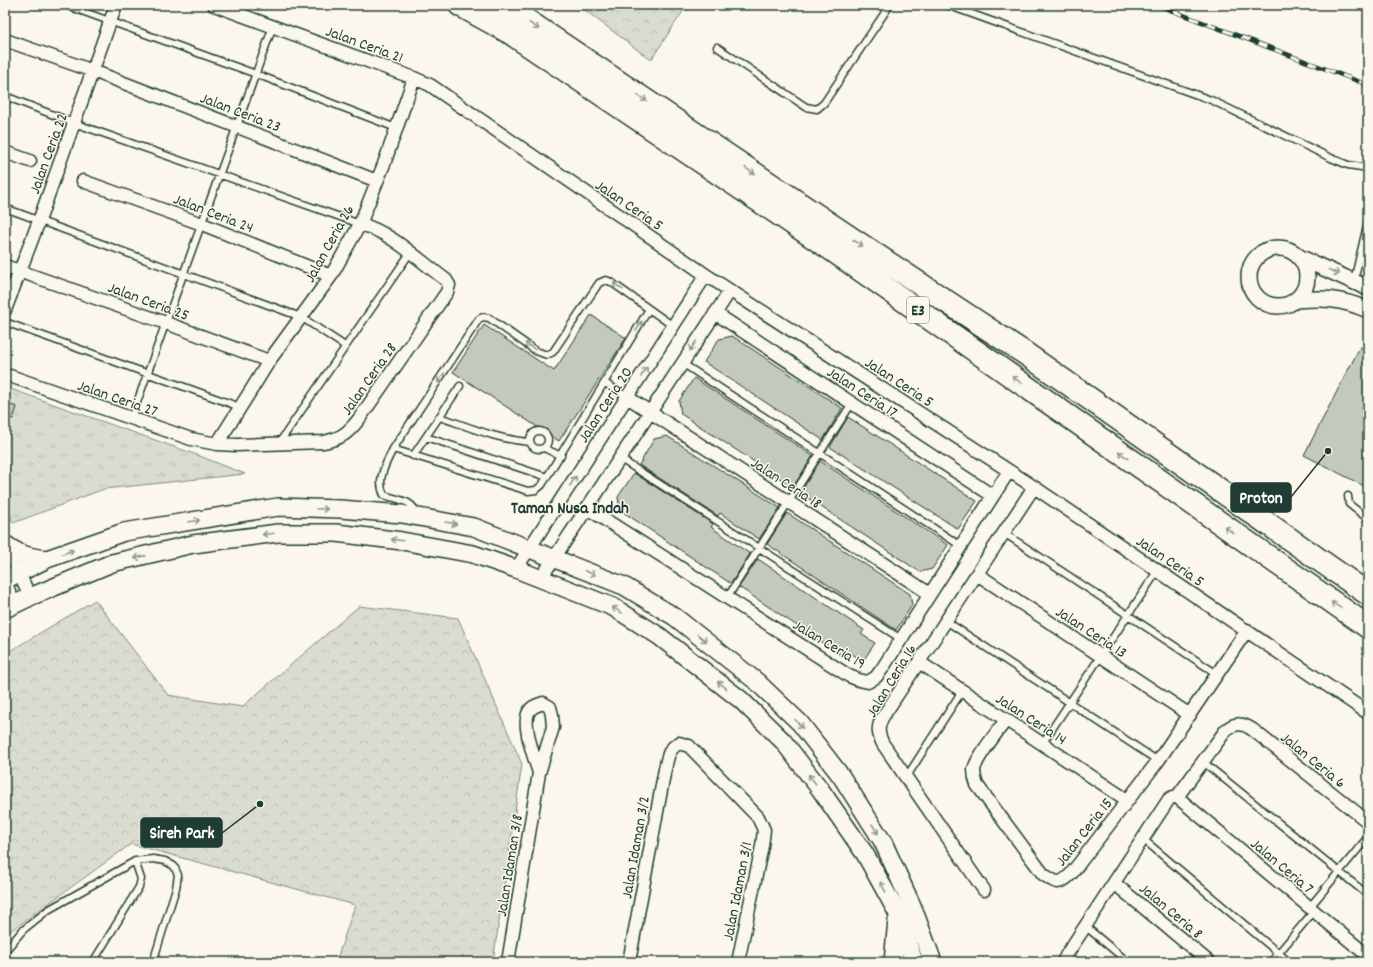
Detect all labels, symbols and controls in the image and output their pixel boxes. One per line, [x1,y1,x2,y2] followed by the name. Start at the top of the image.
[322,21,406,70] street label: Jalan Ceria 21
[528,22,539,30] one-way arrow
[196,87,284,139] street label: Jalan Ceria 23
[636,94,647,102] one-way arrow
[24,110,75,198] street label: Jalan Ceria 22
[744,167,755,175] one-way arrow
[590,175,667,237] street label: Jalan Ceria 5
[170,188,257,240] street label: Jalan Ceria 24
[299,201,361,287] street label: Jalan Ceria 26
[852,239,863,247] one-way arrow
[1327,269,1339,276] one-way arrow
[104,277,192,328] street label: Jalan Ceria 25
[612,282,623,290] one-way arrow
[907,297,929,323] road number: E3
[636,320,644,332] one-way arrow
[337,338,404,420] street label: Jalan Ceria 28
[689,340,697,351] one-way arrow
[525,342,536,350] one-way arrow
[860,352,938,414] street label: Jalan Ceria 5
[822,362,902,425] street label: Jalan Ceria 17
[573,363,639,448] street label: Jalan Ceria 20
[640,367,648,378] one-way arrow
[436,372,444,384] one-way arrow
[74,375,161,424] street label: Jalan Ceria 27
[1012,376,1023,384] one-way arrow
[1118,451,1129,459] one-way arrow
[746,453,826,516] street label: Jalan Ceria 18
[570,475,578,487] one-way arrow
[1231,483,1291,512] callout: Proton
[1239,488,1283,512] text: Proton
[511,498,629,522] district label: Taman Nusa Indah
[315,505,328,512] one-way arrow
[187,517,200,525] one-way arrow
[445,519,458,527] one-way arrow
[1224,526,1235,534] one-way arrow
[262,530,275,538] one-way arrow
[1131,531,1208,593] street label: Jalan Ceria 5
[391,536,404,544] one-way arrow
[61,547,73,555] one-way arrow
[134,553,147,561] one-way arrow
[584,569,596,577] one-way arrow
[1050,601,1131,665] street label: Jalan Ceria 13
[1331,601,1342,609] one-way arrow
[611,605,623,613] one-way arrow
[788,614,870,676] street label: Jalan Ceria 19
[696,634,707,642] one-way arrow
[861,640,923,722] street label: Jalan Ceria 16
[717,681,728,690] one-way arrow
[990,688,1071,752] street label: Jalan Ceria 14
[794,719,804,729] one-way arrow
[1275,727,1350,795] street label: Jalan Ceria 6
[808,773,816,784] one-way arrow
[1051,793,1119,872] street label: Jalan Ceria 15
[616,794,657,901] street label: Jalan Idaman 3/2
[491,813,530,918] street label: Jalan Idaman 3/8
[141,818,222,847] callout: Sireh Park
[149,823,215,847] text: Sireh Park
[871,823,879,835] one-way arrow
[1245,833,1318,900] street label: Jalan Ceria 7
[718,840,759,943] street label: Jalan Idaman 3/1
[1133,878,1207,946] street label: Jalan Ceria 8
[879,881,886,893] one-way arrow

